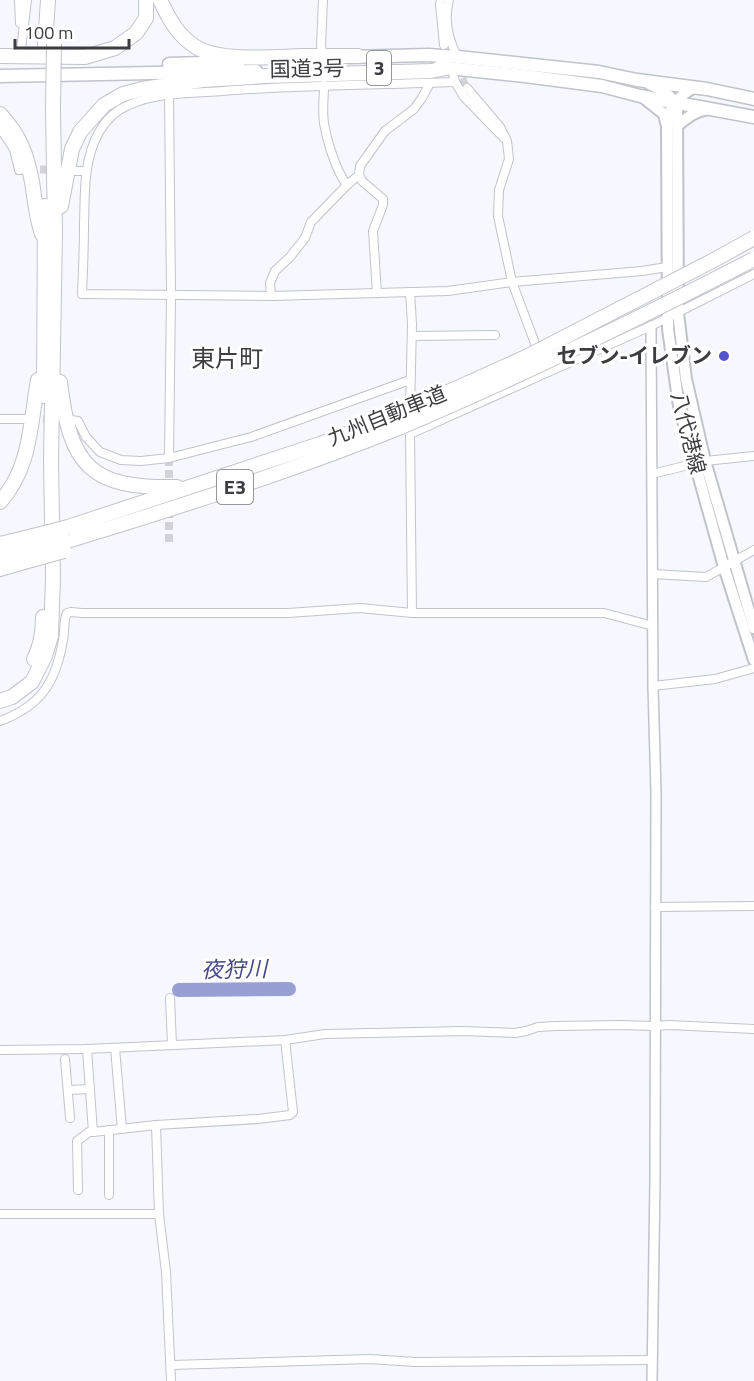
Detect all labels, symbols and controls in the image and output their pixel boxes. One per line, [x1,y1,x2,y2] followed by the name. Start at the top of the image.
[15,12,129,50] scale bar
[24,19,73,46] text: 100 m
[269,51,345,85] street label: 国道3号
[367,51,391,85] road number: 3
[556,339,712,371] place label: セブン-イレブン
[191,340,263,376] district label: 東片町
[717,349,731,363] marker: セブン-イレブン
[322,377,451,454] street label: 九州自動車道
[663,388,715,477] street label: 八代港線
[217,470,253,504] road number: E3
[201,951,269,987] water label: 夜狩川

